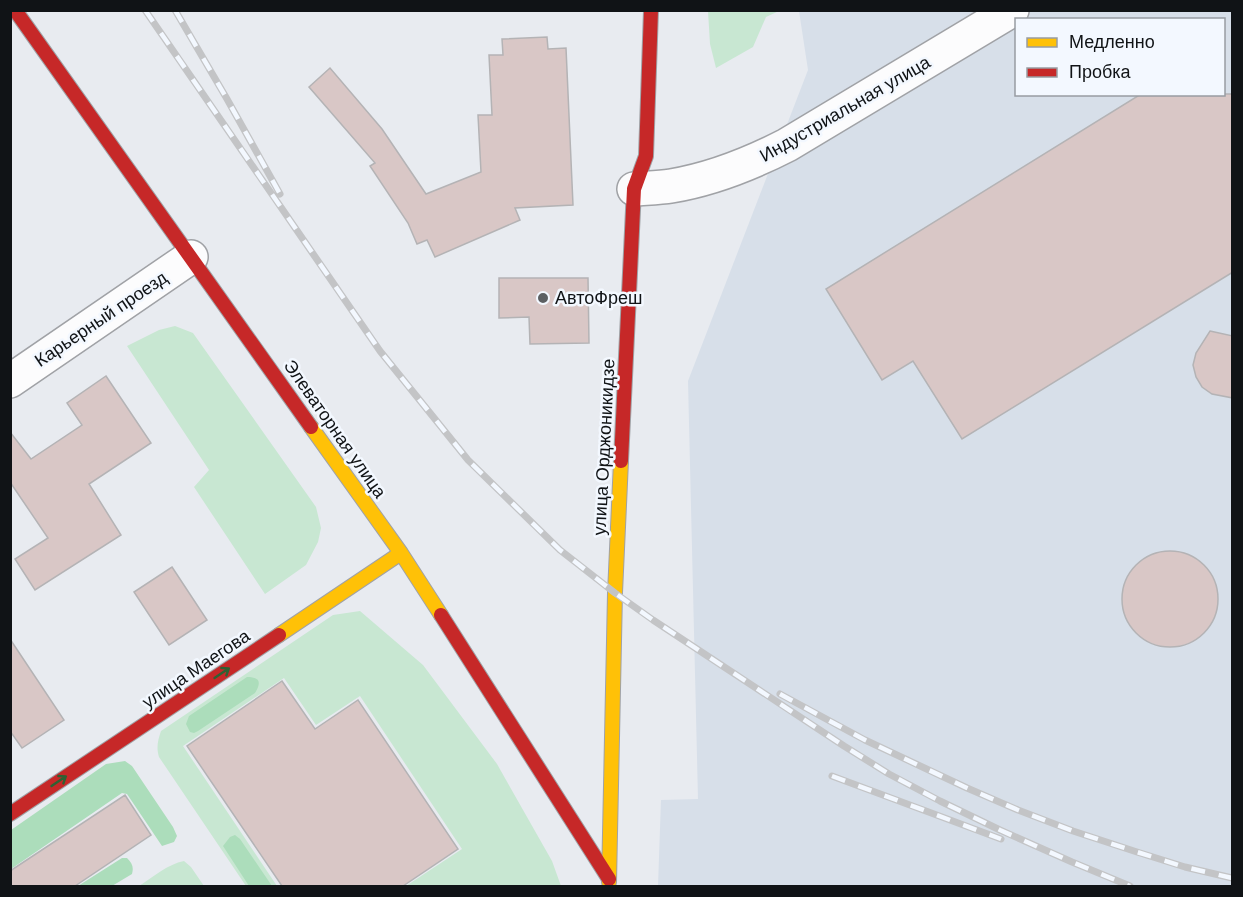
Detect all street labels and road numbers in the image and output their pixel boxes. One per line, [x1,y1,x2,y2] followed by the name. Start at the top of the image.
[755,50,936,168] street label: Индустриальная улица
[30,265,173,372] street label: Карьерный проезд
[278,355,392,504] street label: Элеваторная улица
[587,358,621,536] street label: улица Орджоникидзе
[137,624,255,714] street label: улица Маегова

